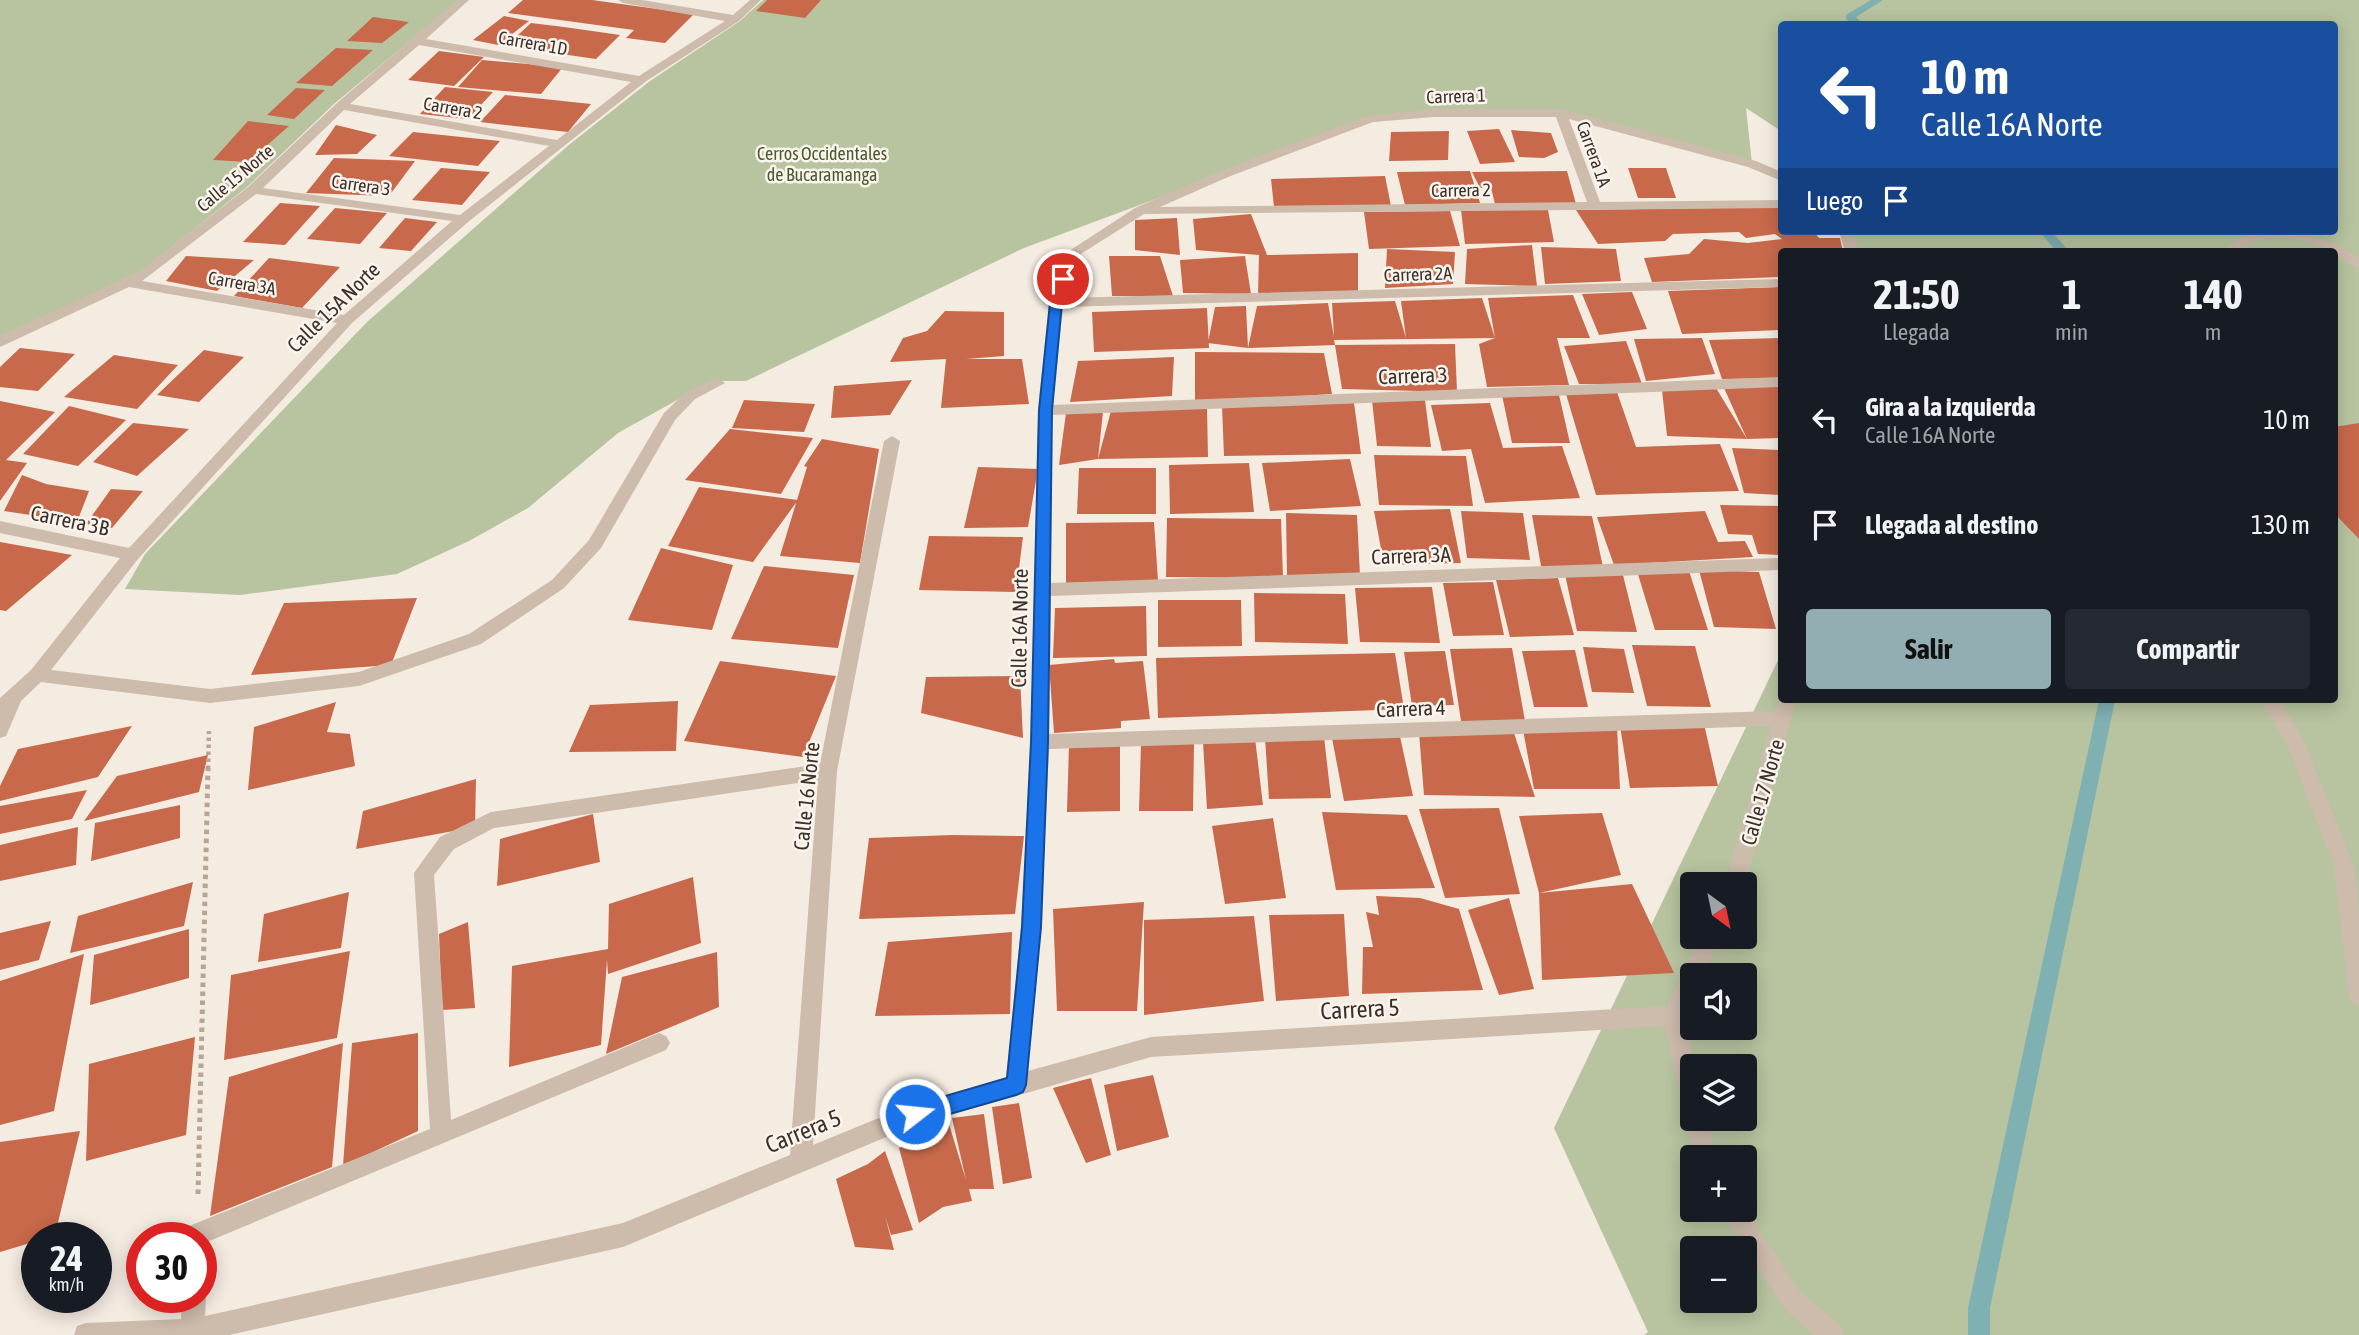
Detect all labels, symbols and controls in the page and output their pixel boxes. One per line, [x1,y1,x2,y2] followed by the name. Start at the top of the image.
[497,27,569,59] street label: Carrera 1D
[1921,48,2009,104] text: 10 m
[1806,49,1897,140] icon: left
[1426,84,1486,108] street label: Carrera 1
[422,92,484,124] street label: Carrera 2
[1921,106,2102,143] text: Calle 16A Norte
[1572,118,1616,190] street label: Carrera 1A
[193,140,277,216] street label: Calle 15 Norte
[757,143,887,185] park label: Cerros Occidentales de Bucaramanga
[330,170,392,200] street label: Carrera 3
[1431,179,1491,201] street label: Carrera 2
[1877,182,1915,220] icon: arrive
[1806,186,1863,216] text: Luego
[1033,249,1093,309] pin
[282,257,384,357] street label: Calle 15A Norte
[1044,260,1082,298] icon: arrive
[1383,262,1453,286] street label: Carrera 2A
[207,267,278,299] street label: Carrera 3A
[1873,270,1960,318] text: 21:50
[2062,270,2081,318] text: 1
[2183,270,2243,318] text: 140
[1883,319,1950,345] text: Llegada
[2055,319,2088,345] text: min
[2205,319,2221,345] text: m
[1378,362,1448,388] street label: Carrera 3
[1865,392,2036,422] text: Gira a la izquierda
[1806,401,1844,439] icon: left
[2263,405,2310,435] text: 10 m
[1865,422,1995,448] text: Calle 16A Norte
[29,500,111,540] street label: Carrera 3B
[1806,506,1844,544] icon: arrive
[1865,510,2038,540] text: Llegada al destino
[2251,510,2310,540] text: 130 m
[1371,542,1452,568] street label: Carrera 3A
[1006,568,1032,688] street label: Calle 16A Norte
[1806,609,2051,689] button: Salir
[2065,609,2310,689] button: Compartir
[1376,695,1446,721] street label: Carrera 4
[1735,736,1789,848] street label: Calle 17 Norte
[788,741,824,851] street label: Calle 16 Norte
[1680,872,1757,948] north arrow
[1680,872,1757,1313] map controls
[1680,963,1757,1040] button: sound
[1320,993,1400,1025] street label: Carrera 5
[1680,1054,1757,1131] button: layers
[878,1077,952,1151] position arrow
[761,1104,845,1158] street label: Carrera 5
[1680,1145,1757,1222] button: +
[126,1222,217,1313] speed limit sign: 30
[1680,1236,1757,1313] button: −
[50,1238,83,1278] text: 24
[49,1274,84,1295] text: km/h

